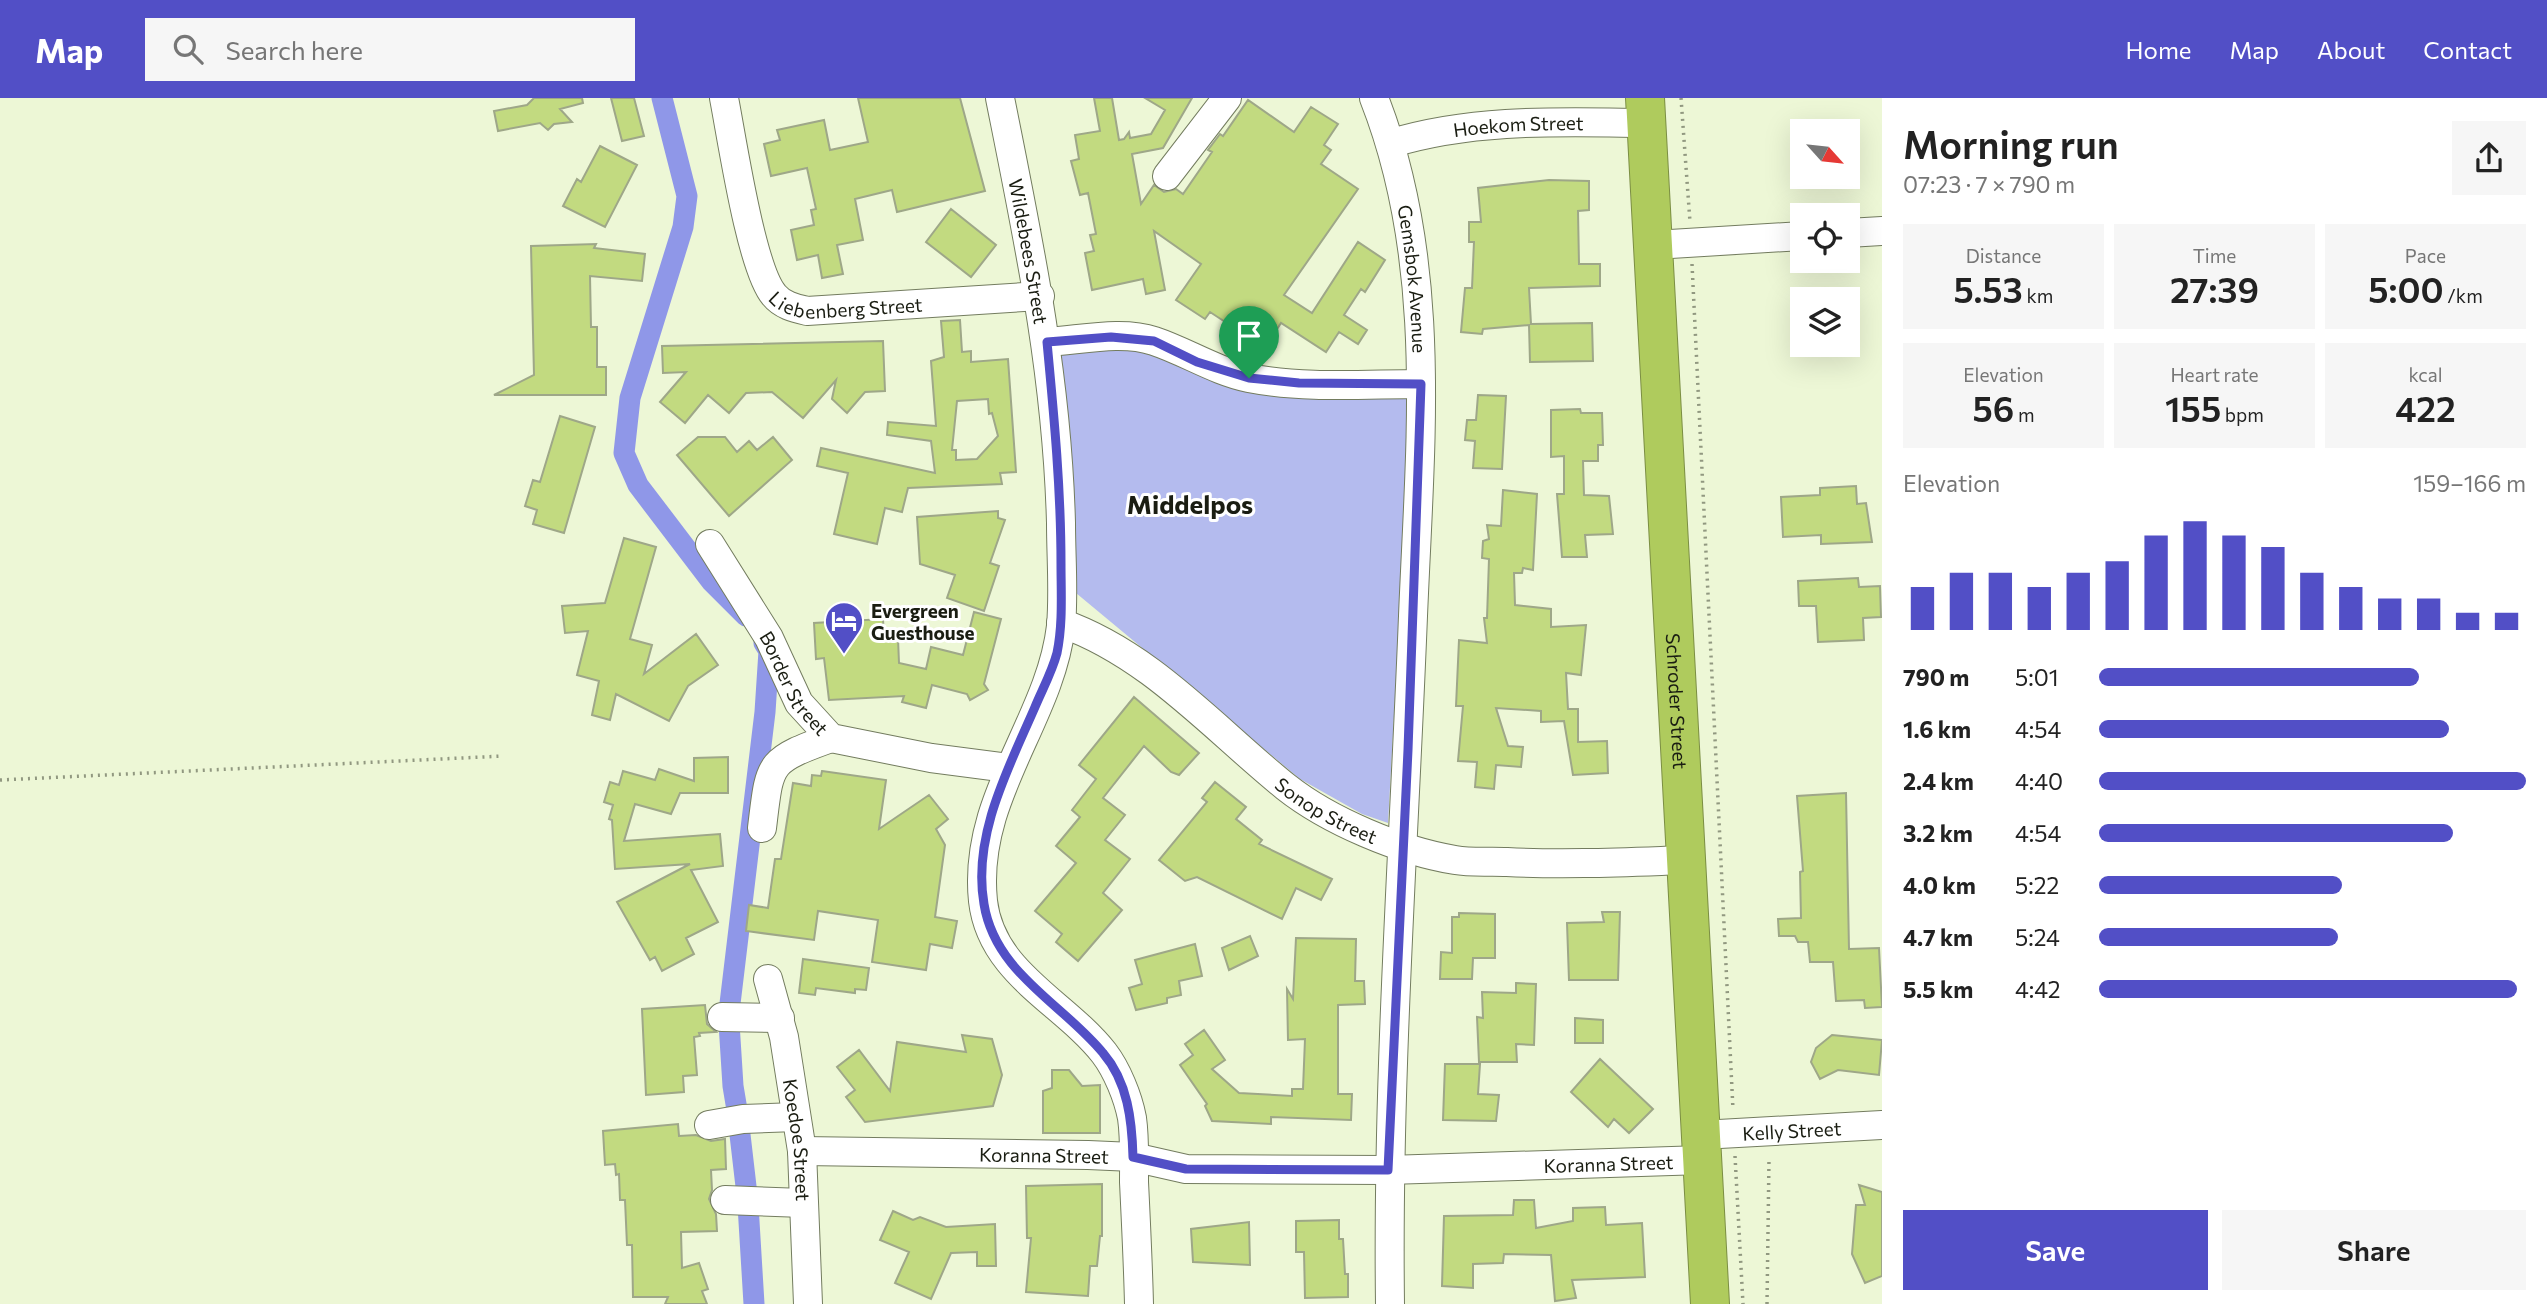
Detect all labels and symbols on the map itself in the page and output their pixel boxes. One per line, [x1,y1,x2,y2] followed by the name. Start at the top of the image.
[1451,111,1584,141] street label: Hoekom Street
[1790,119,1860,189] north arrow
[1005,177,1054,326] street label: Wildebees Street
[1394,203,1432,353] street label: Gemsbok Avenue
[765,286,923,323] street label: Liebenberg Street
[1219,306,1279,378] pin
[1127,488,1253,519] district label: Middelpos
[871,599,975,644] place label: Evergreen Guesthouse
[823,600,865,655] hotel icon: Evergreen Guesthouse
[756,626,834,740] street label: Border Street
[1662,633,1693,770] street label: Schroder Street
[1271,772,1381,848] street label: Sonop Street
[779,1077,815,1202] street label: Koedoe Street
[1742,1116,1842,1144] street label: Kelly Street
[979,1142,1110,1167] street label: Koranna Street
[1543,1149,1674,1177] street label: Koranna Street

